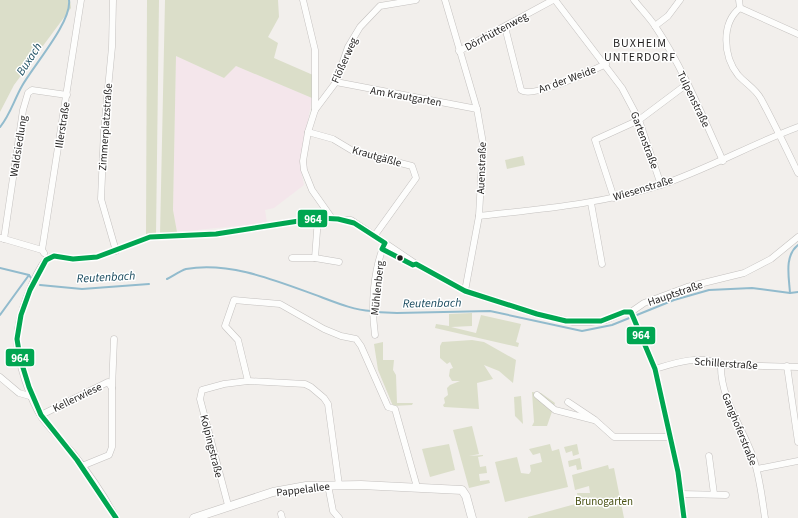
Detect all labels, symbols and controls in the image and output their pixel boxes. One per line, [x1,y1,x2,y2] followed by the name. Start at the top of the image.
[462,8,531,54] street label: Dörrhüttenweg
[328,34,361,86] street label: Flößerweg
[604,35,676,66] district label: BUXHEIM UNTERDORF
[12,40,46,79] water label: Buxach
[536,62,599,97] street label: An der Weide
[673,69,714,130] street label: Tulpenstraße
[95,82,116,171] street label: Zimmerplatzstraße
[369,83,443,110] street label: Am Krautgarten
[51,100,74,149] street label: Illerstraße
[627,109,663,171] street label: Gartenstraße
[6,114,31,178] street label: Waldsiedlung
[473,141,490,194] street label: Auenstraße
[350,142,404,171] street label: Krautgäßle
[611,172,675,205] street label: Wiesenstraße
[297,209,328,228] line badge: 964
[304,212,322,227] text: 964
[395,253,405,263] unlabelled marker
[367,259,388,316] street label: Mühlenberg
[76,267,136,288] water label: Reutenbach
[646,277,705,310] street label: Hauptstraße
[402,294,462,313] water label: Reutenbach
[626,326,656,345] line badge: 964
[632,328,650,343] text: 964
[5,348,35,367] line badge: 964
[11,351,29,366] text: 964
[694,354,759,373] street label: Schillerstraße
[50,379,105,416] street label: Kellerwiese
[718,391,761,468] street label: Ganghoferstraße
[196,413,227,480] street label: Kolpingstraße
[275,479,331,500] street label: Pappelallee
[575,494,633,509] park label: Brunogarten

